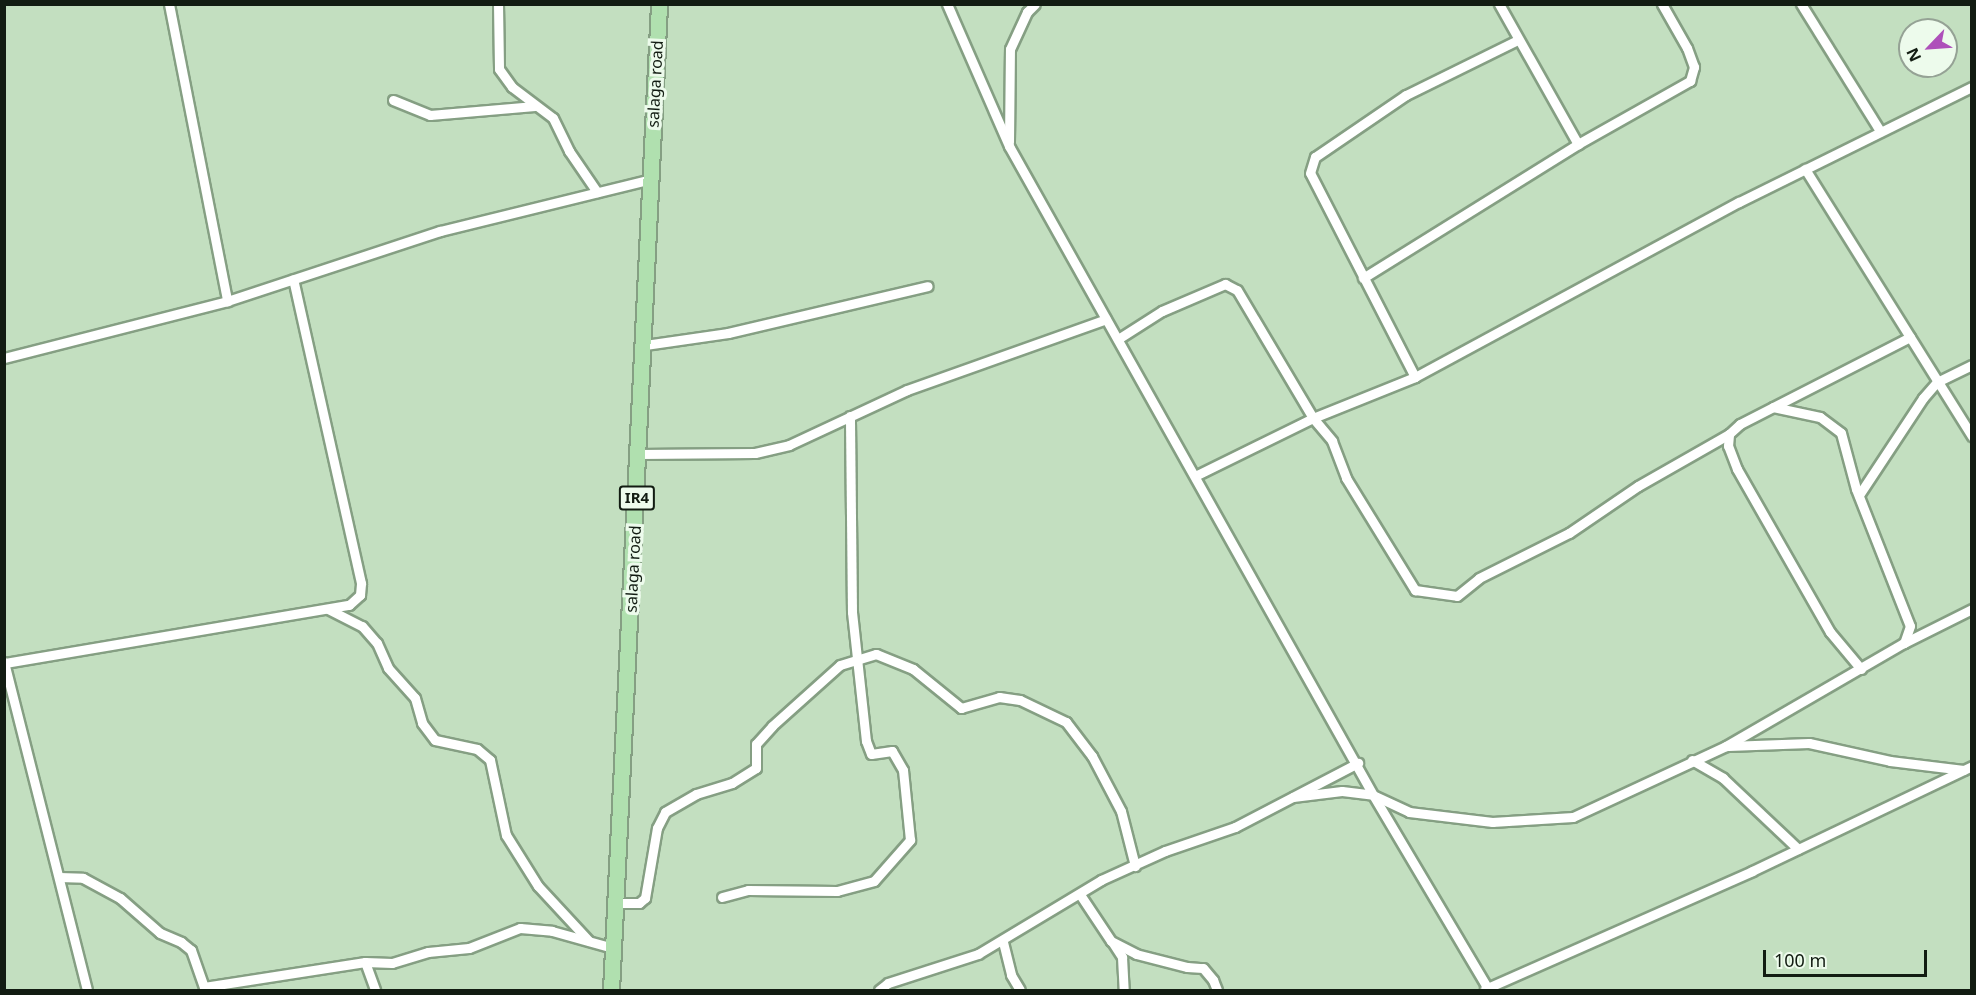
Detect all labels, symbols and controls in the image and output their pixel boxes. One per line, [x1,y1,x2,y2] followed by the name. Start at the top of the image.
[1898,18,1958,78] north arrow
[643,40,667,128] street label: salaga road
[1901,44,1926,65] text: N
[618,486,656,510] road number: IR4
[621,525,645,613] street label: salaga road
[1766,938,1930,976] scale bar
[1774,948,1826,972] text: 100 m

